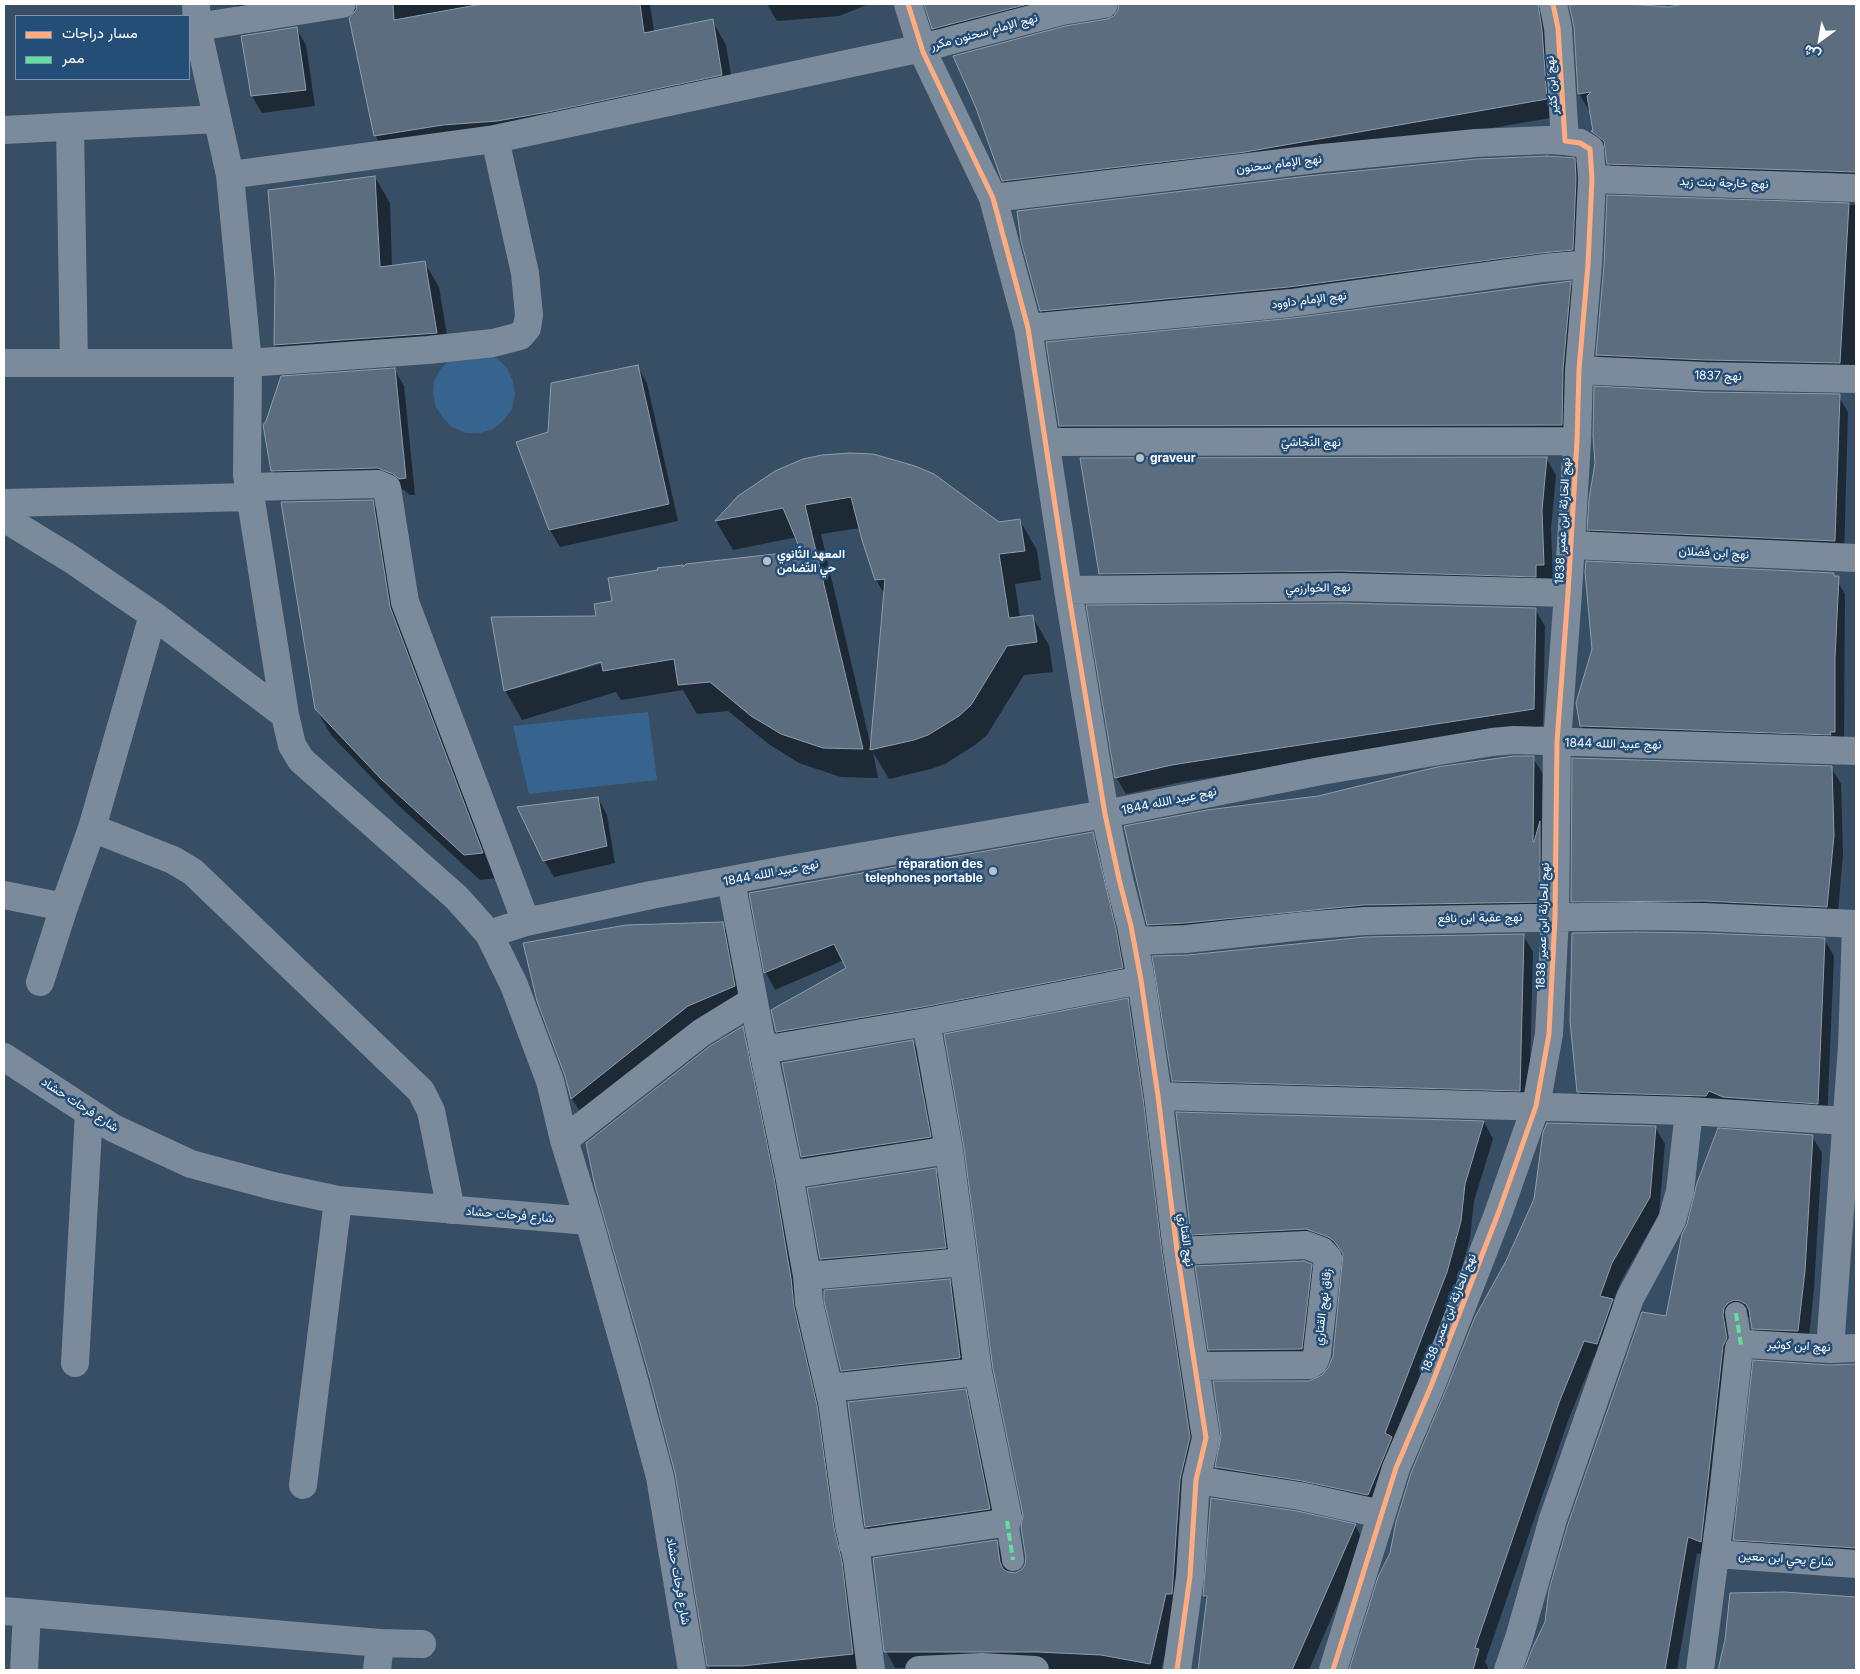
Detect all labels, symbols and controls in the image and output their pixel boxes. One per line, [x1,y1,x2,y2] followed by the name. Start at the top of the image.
[929,11,1039,53] street label: نهج الإمام سحنون مكرر
[15,15,190,80] legend
[1795,15,1845,65] north arrow
[62,23,138,42] text: مسار دراجات
[1800,41,1823,65] text: ش
[62,48,84,67] text: ممر
[1543,55,1561,115] street label: نهج ابن كثير
[1236,152,1322,176] street label: نهج الإمام سحنون
[1679,174,1769,192] street label: نهج خارجة بنت زيد
[1271,288,1347,312] street label: نهج الإمام داوود
[1694,368,1742,384] street label: نهج 1837
[1281,435,1341,449] street label: نهج النّجاشيّ
[1150,451,1196,465] place label: graveur
[1134,452,1146,464] marker: graveur
[1552,457,1574,585] street label: نهج الحارثة ابن عمير 1838
[1678,544,1750,562] street label: نهج ابن فضلان
[777,547,845,575] place label: المعهد الثّانوي حي التّضامن
[761,555,773,567] marker: المعهد الثّانوي حي التّضامن
[1285,580,1351,596] street label: نهج الخوارزمي
[1564,736,1662,752] street label: نهج عبيد اللله 1844
[1120,784,1218,818] street label: نهج عبيد اللله 1844
[722,857,820,889] street label: نهج عبيد اللله 1844
[865,857,983,885] place label: réparation des telephones portable
[1534,862,1552,990] street label: نهج الحارثة ابن عمير 1838
[987,865,999,877] marker: réparation des telephones portable
[1438,910,1522,926] street label: نهج عقبة ابن نافع
[39,1075,121,1135] street label: شارع فرحات حشاد
[465,1204,555,1226] street label: شارع فرحات حشاد
[1175,1212,1197,1268] street label: نهج القتاري
[1419,1251,1479,1375] street label: نهج الحارثة ابن عمير 1838
[1311,1268,1335,1346] street label: زقاق نهج القتاري
[1767,1337,1831,1355] street label: نهج ابن كوثير
[663,1536,693,1626] street label: شارع فرحات حشاد
[1738,1548,1834,1570] street label: شارع يحي ابن معين

